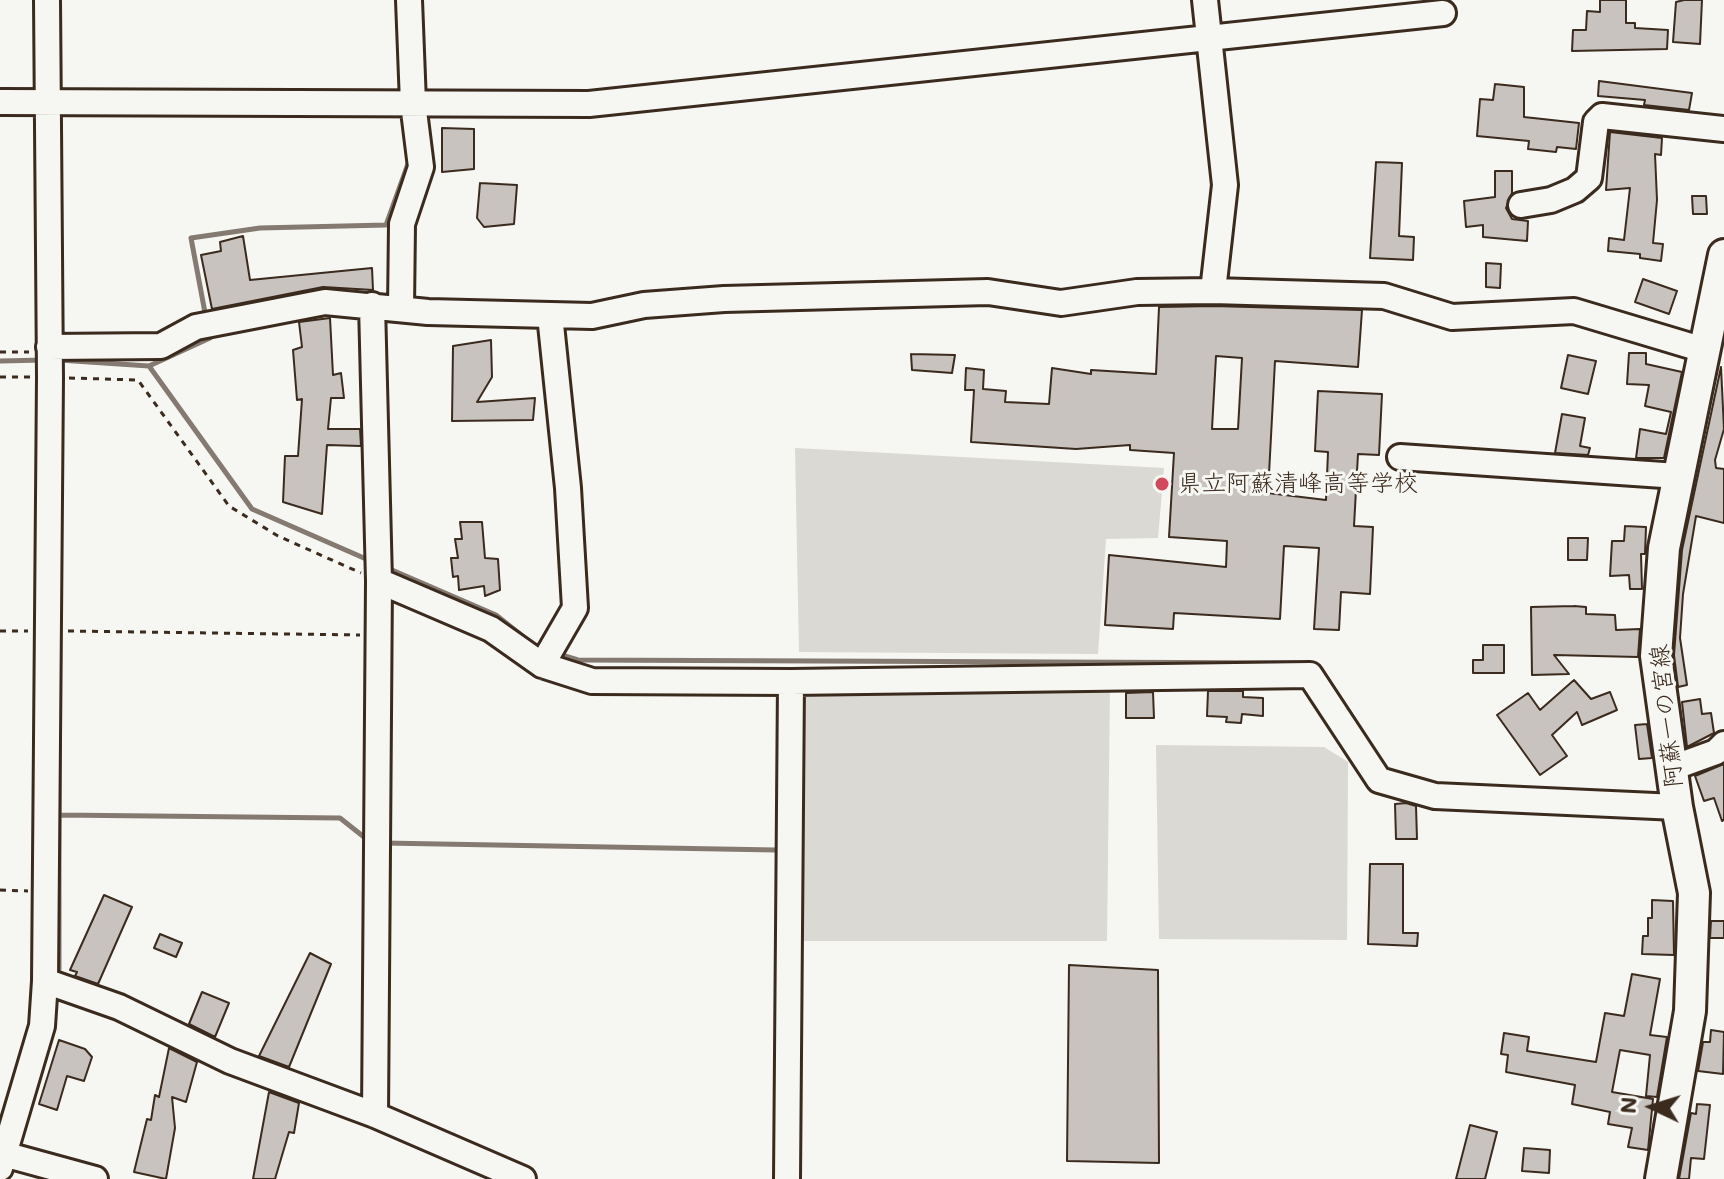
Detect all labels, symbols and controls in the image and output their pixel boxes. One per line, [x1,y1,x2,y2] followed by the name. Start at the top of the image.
[1178,470,1418,498] place label: 県立阿蘇清峰高等学校
[1153,475,1171,493] marker: 県立阿蘇清峰高等学校
[1645,643,1689,789] street label: 阿蘇一の宮線
[1612,1067,1692,1147] north arrow
[1613,1096,1643,1115] text: N

